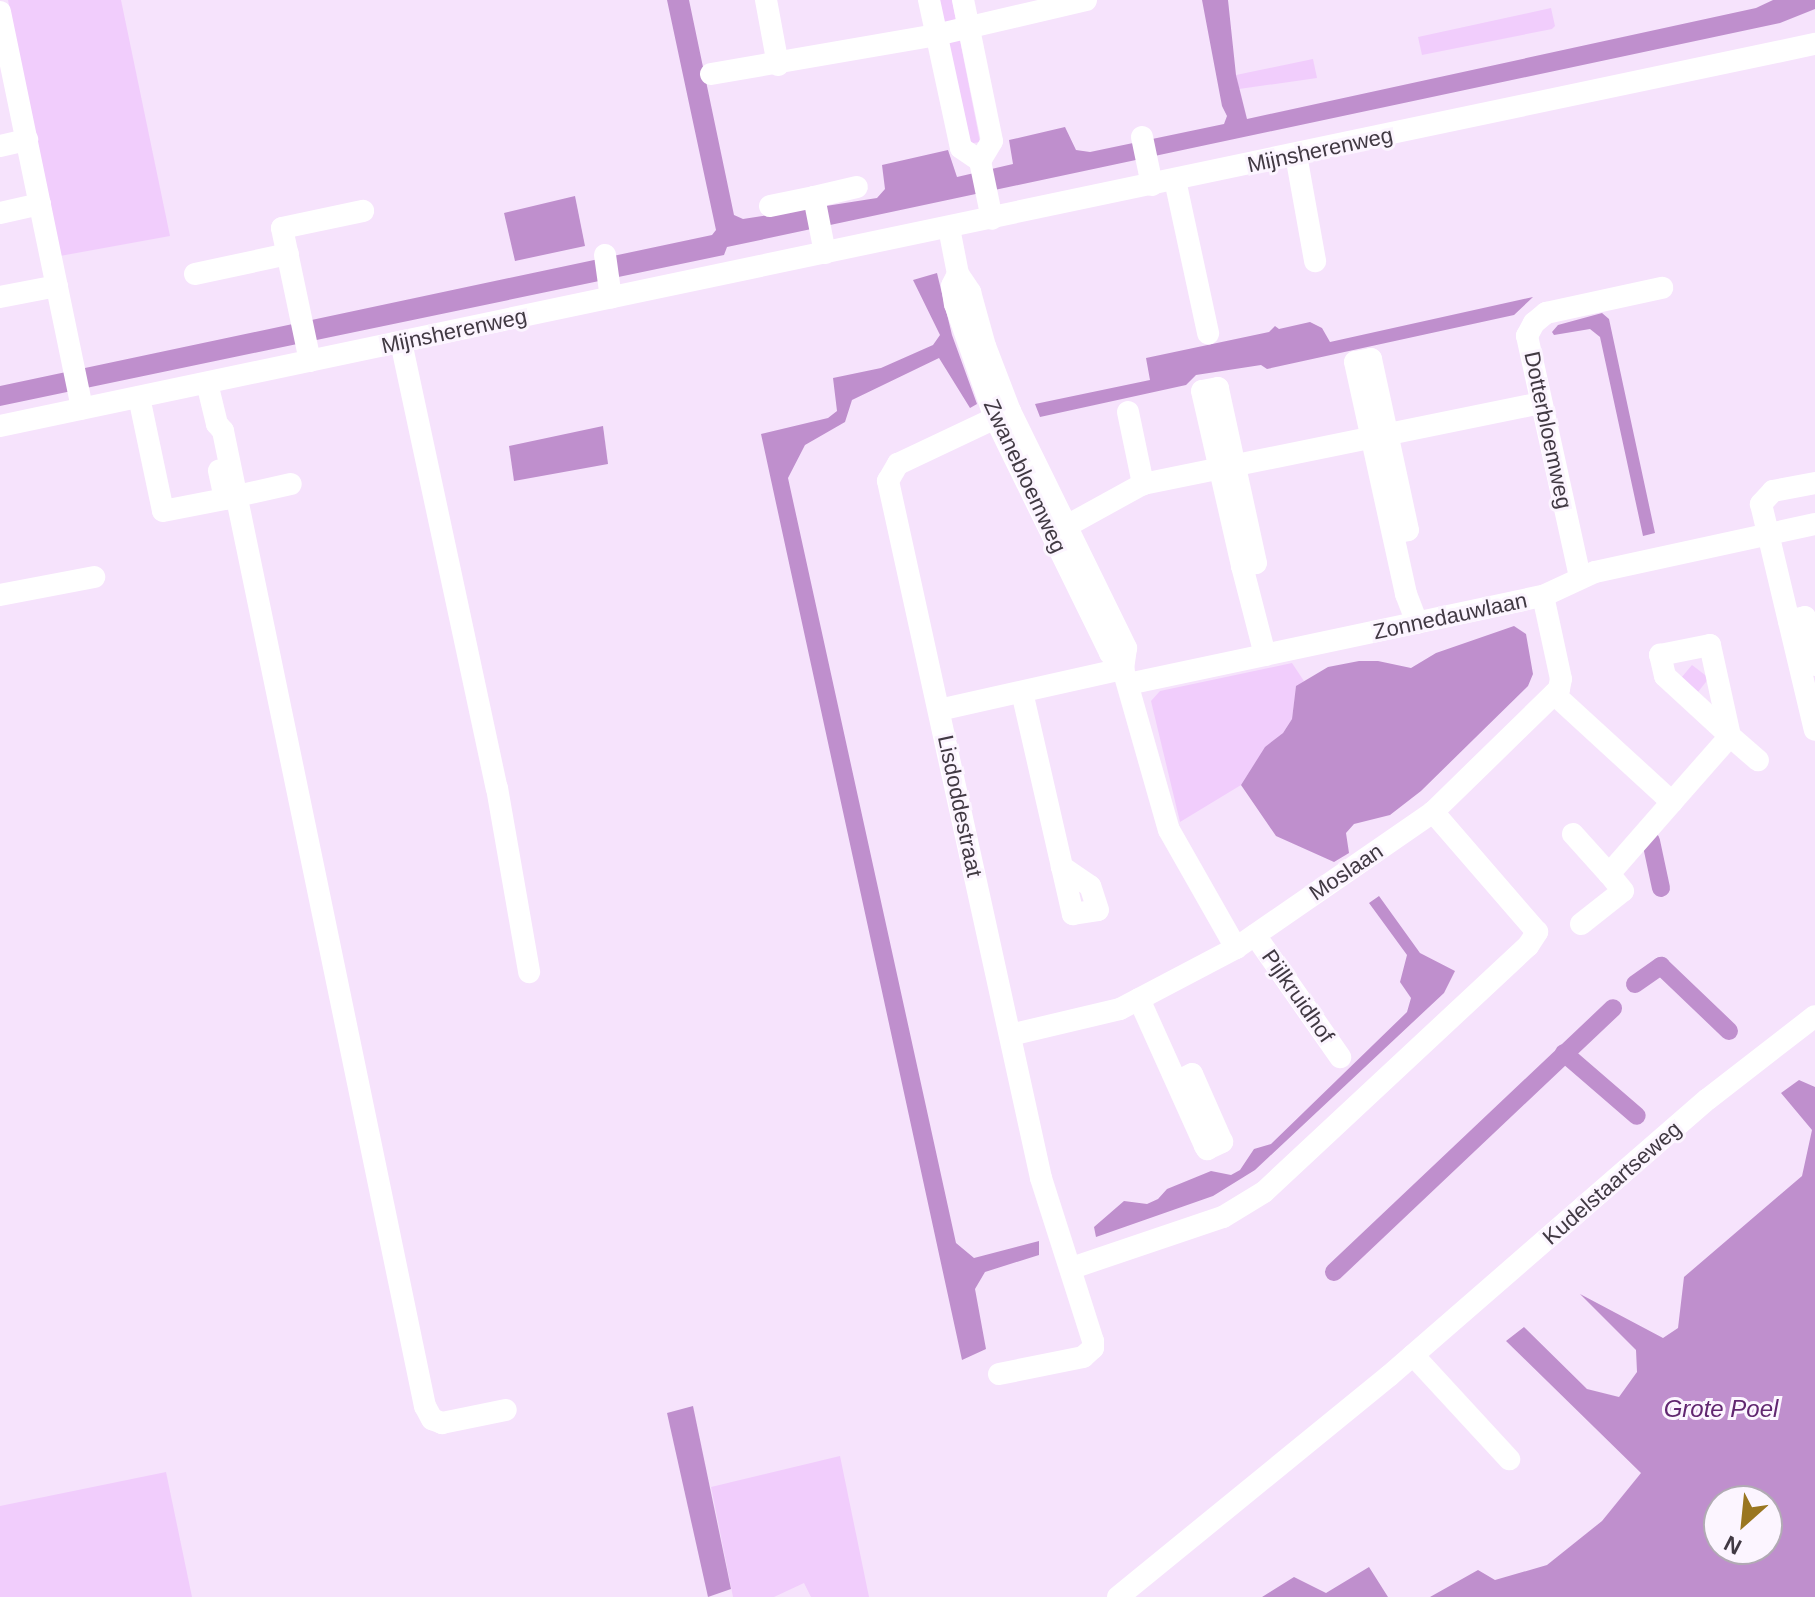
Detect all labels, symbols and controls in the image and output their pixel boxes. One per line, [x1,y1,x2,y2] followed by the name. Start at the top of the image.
[1245,122,1395,178] street label: Mijnsherenweg
[379,303,529,359] street label: Mijnsherenweg
[1518,349,1578,511] street label: Dotterbloemweg
[978,395,1072,557] street label: Zwanebloemweg
[1371,587,1529,645] street label: Zonnedauwlaan
[932,733,988,879] street label: Lisdoddestraat
[1304,838,1388,906] street label: Moslaan
[1256,944,1340,1048] street label: Pijlkruidhof
[1537,1116,1687,1250] street label: Kudelstaartseweg
[1664,1395,1778,1423] water label: Grote Poel
[1703,1485,1783,1565] north arrow
[1720,1530,1746,1560] text: N

